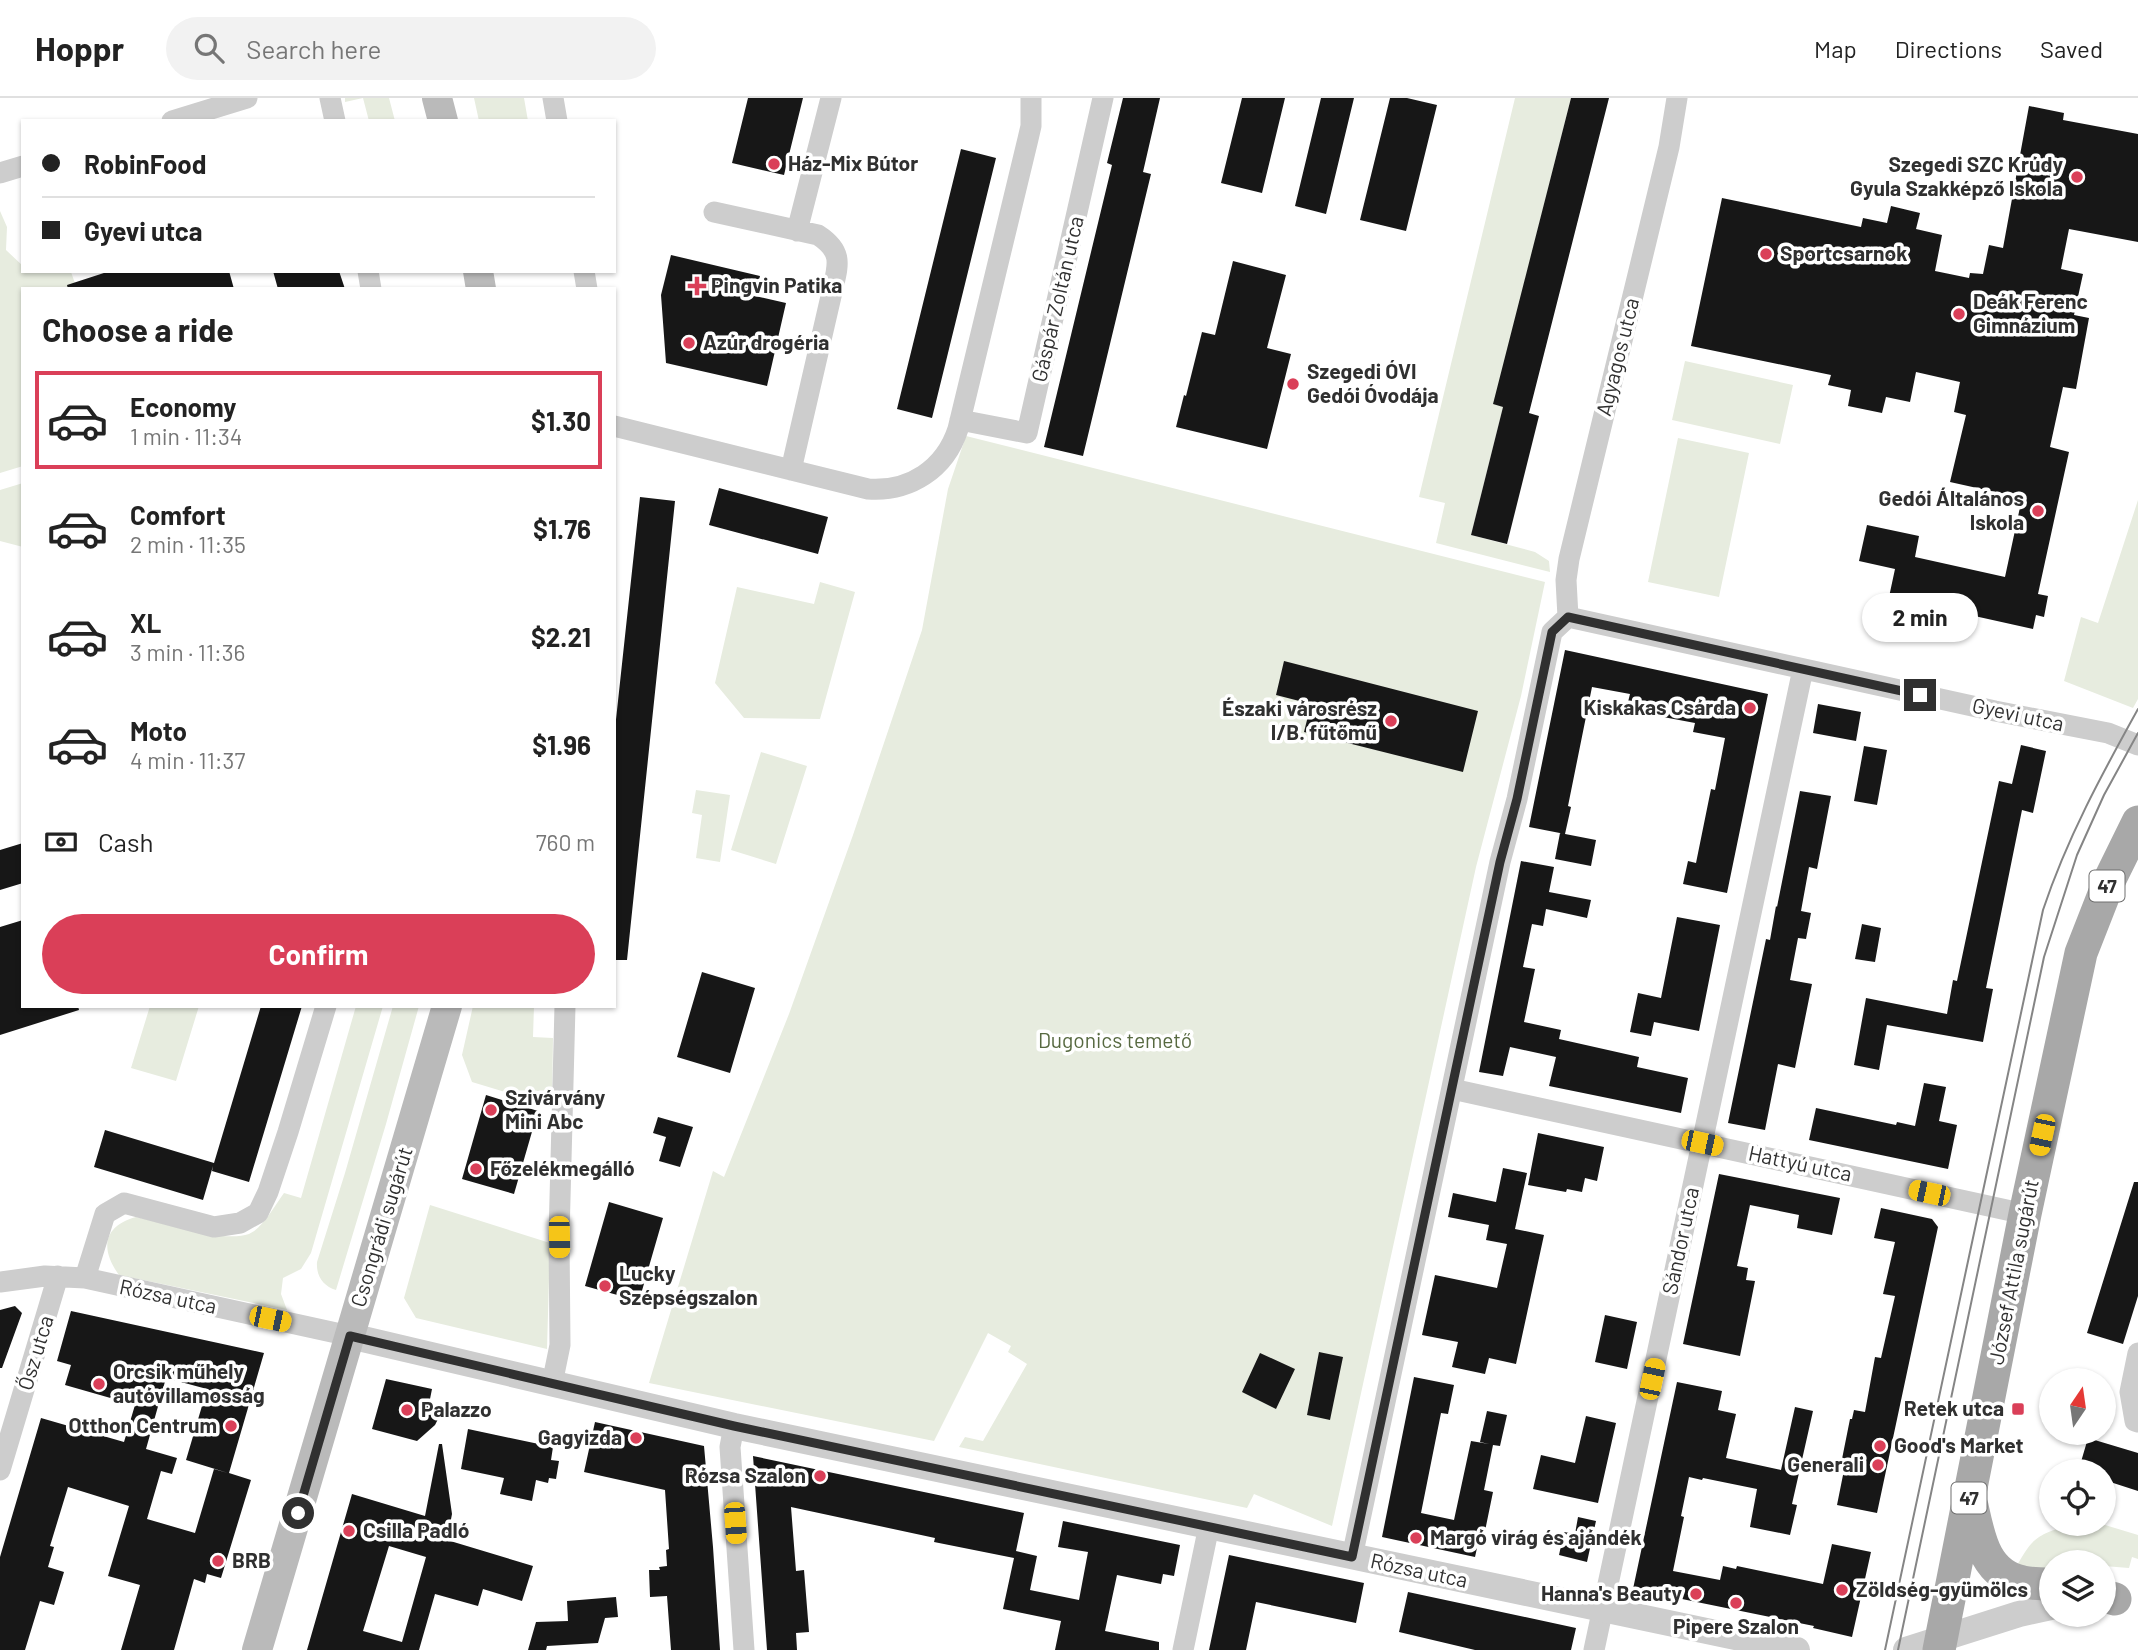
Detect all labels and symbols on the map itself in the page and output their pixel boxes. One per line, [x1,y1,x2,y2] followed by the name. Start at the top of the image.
[788,150,918,175] place label: Ház-Mix Bútor
[1850,151,2063,200] place label: Szegedi SZC Krúdy Gyula Szakképző Iskola
[766,156,782,172] marker: Ház-Mix Bútor
[2069,169,2085,185] marker: Szegedi SZC Krúdy Gyula Szakképző Iskola
[1025,213,1088,384] street label: Gáspár Zoltán utca
[1780,240,1907,265] place label: Sportcsarnok
[1758,246,1774,262] marker: Sportcsarnok
[711,272,842,297] place label: Pingvin Patika
[689,278,705,294] marker: Pingvin Patika
[1973,288,2088,337] place label: Deák Ferenc Gimnázium
[1590,295,1643,418] street label: Agyagos utca
[1951,306,1967,322] marker: Deák Ferenc Gimnázium
[703,329,829,354] place label: Azúr drogéria
[681,335,697,351] marker: Azúr drogéria
[1307,358,1439,407] place label: Szegedi ÓVI Gedói Óvodája
[1285,376,1301,392] marker: Szegedi ÓVI Gedói Óvodája
[1879,485,2024,534] place label: Gedói Általános Iskola
[2030,503,2046,519] marker: Gedói Általános Iskola
[1862,594,1978,642] callout: 2 min
[1904,679,1936,711] route end
[1970,692,2066,735] street label: Gyevi utca
[1583,694,1736,719] place label: Kiskakas Csárda
[1222,695,1377,744] place label: Északi városrész I/B. fűtőmű
[1742,700,1758,716] marker: Kiskakas Csárda
[1383,713,1399,729] marker: Északi városrész I/B. fűtőmű
[2090,870,2124,902] road number: 47
[1038,1027,1192,1052] park label: Dugonics temető
[505,1084,606,1133] place label: Szivárvány Mini Abc
[483,1102,499,1118] marker: Szivárvány Mini Abc
[2028,1112,2057,1158] car
[1680,1128,1725,1158] car
[1746,1139,1854,1186] street label: Hattyú utca
[344,1144,417,1310] street label: Csongrádi sugárút
[490,1155,634,1180] place label: Főzelékmegálló
[468,1161,484,1177] marker: Főzelékmegálló
[1982,1177,2043,1367] street label: József Attila sugárút
[1907,1178,1952,1208] car
[1656,1185,1703,1297] street label: Sándor utca
[549,1216,570,1258] car
[619,1260,758,1309] place label: Lucky Szépségszalon
[117,1273,219,1318] street label: Rózsa utca
[597,1278,613,1294] marker: Lucky Szépségszalon
[248,1304,293,1334] car
[11,1312,58,1393] street label: Ősz utca
[1638,1356,1667,1402] car
[113,1358,265,1407] place label: Orcsik műhely autóvillamosság
[2039,1368,2116,1446] north arrow
[91,1376,107,1392] marker: Orcsik műhely autóvillamosság
[1904,1395,2004,1420] place label: Retek utca
[421,1396,492,1421] place label: Palazzo
[2010,1401,2026,1417] marker: Retek utca
[399,1402,415,1418] marker: Palazzo
[68,1412,217,1437] place label: Otthon Centrum
[223,1418,239,1434] marker: Otthon Centrum
[538,1424,622,1449] place label: Gagyizda
[628,1430,644,1446] marker: Gagyizda
[1894,1432,2023,1457] place label: Good's Market
[1872,1438,1888,1454] marker: Good's Market
[1787,1451,1864,1476] place label: Generali
[1870,1457,1886,1473] marker: Generali
[685,1462,806,1487] place label: Rózsa Szalon
[812,1468,828,1484] marker: Rózsa Szalon
[1952,1482,1986,1514] road number: 47
[282,1497,314,1529] route start
[724,1501,747,1545] car
[363,1517,469,1542] place label: Csilla Padló
[341,1523,357,1539] marker: Csilla Padló
[1430,1524,1642,1549] place label: Margó virág és ajándék
[1408,1530,1424,1546] marker: Margó virág és ajándék
[232,1547,271,1572] place label: BRB
[1368,1547,1470,1592] street label: Rózsa utca
[210,1553,226,1569] marker: BRB
[1856,1576,2028,1601] place label: Zöldség-gyümölcs
[1541,1580,1682,1605] place label: Hanna's Beauty
[1834,1582,1850,1598] marker: Zöldség-gyümölcs
[1688,1586,1704,1602] marker: Hanna's Beauty
[1728,1595,1744,1611] marker: Pipere Szalon
[1673,1613,1799,1638] place label: Pipere Szalon

